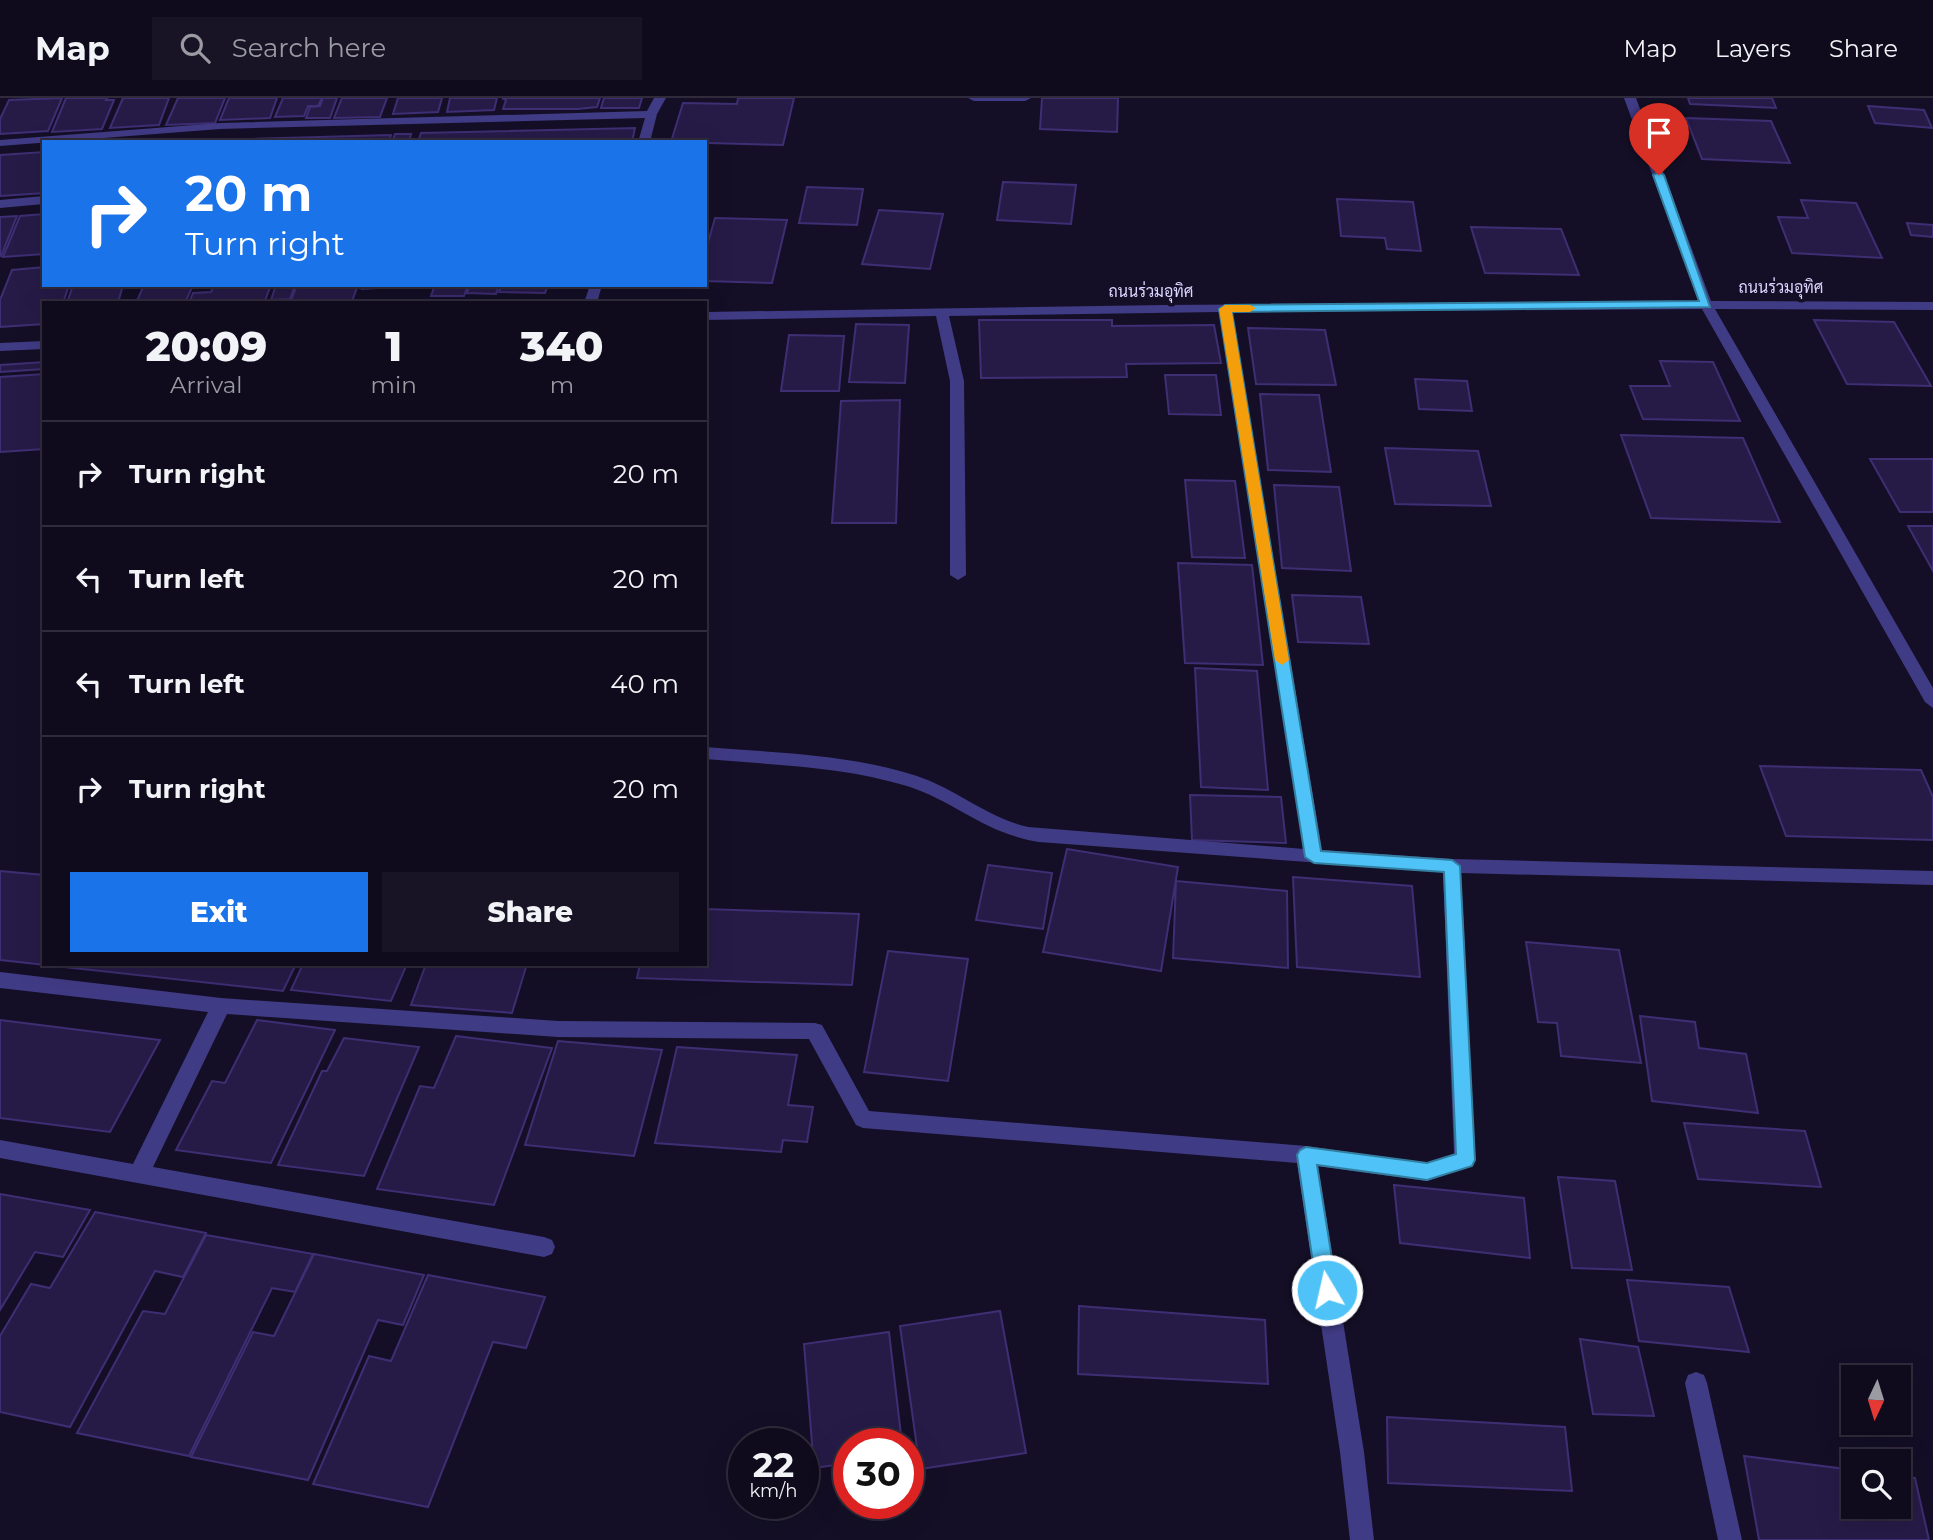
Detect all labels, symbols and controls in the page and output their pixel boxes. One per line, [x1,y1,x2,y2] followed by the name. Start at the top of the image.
[152,17,642,80] search box
[35,28,110,68] text: Map
[176,29,214,67] icon: search
[232,32,386,64] text: Search here
[1623,34,1677,63] text: Map
[1715,34,1791,63] text: Layers
[1829,34,1898,63] text: Share
[1629,103,1689,175] pin
[1640,114,1678,152] icon: arrive
[185,164,312,223] text: 20 m
[70,168,161,259] icon: right
[185,224,345,263] text: Turn right
[1739,277,1823,299] street label: ถนนร่วมอุทิศ
[1109,281,1193,303] street label: ถนนร่วมอุทิศ
[145,320,267,372] text: 20:09
[385,320,402,372] text: 1
[520,320,604,372] text: 340
[170,371,243,399] text: Arrival
[371,371,417,399] text: min
[550,371,574,399] text: m
[70,455,108,493] icon: right
[129,458,265,490] text: Turn right
[613,458,679,490] text: 20 m
[70,560,108,598] icon: left
[129,563,245,595] text: Turn left
[613,563,679,595] text: 20 m
[70,665,108,703] icon: left
[129,668,245,700] text: Turn left
[610,668,679,700] text: 40 m
[70,770,108,808] icon: right
[129,773,265,805] text: Turn right
[613,773,679,805] text: 20 m
[70,872,368,952] button: Exit
[382,872,679,952] button: Share
[1290,1253,1364,1327] position arrow
[1841,1365,1911,1435] north arrow
[1841,1365,1911,1519] map controls
[833,1428,924,1519] speed limit sign: 30
[753,1443,794,1486] text: 22
[1841,1449,1911,1519] button: search
[749,1480,798,1502] text: km/h

